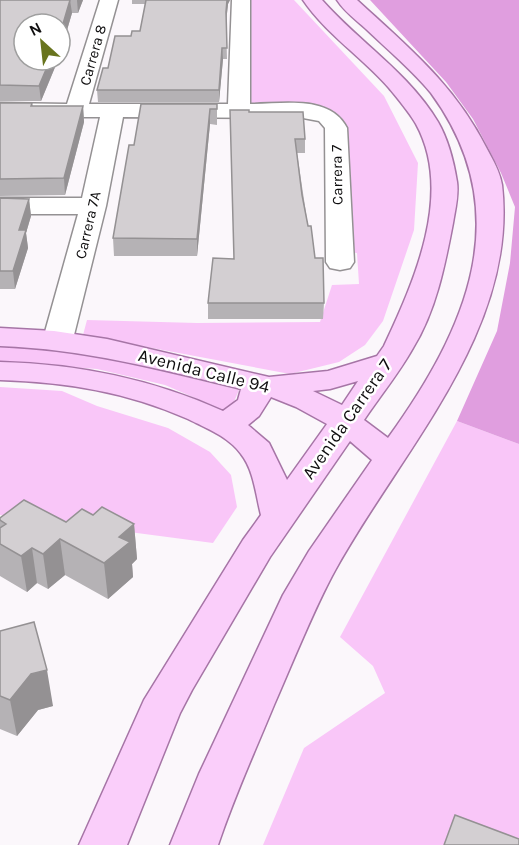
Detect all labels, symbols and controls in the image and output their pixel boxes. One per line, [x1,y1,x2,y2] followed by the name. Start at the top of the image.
[12,12,72,72] north arrow
[26,18,45,40] text: N
[76,22,110,88] street label: Carrera 8
[327,145,347,205] street label: Carrera 7
[71,189,105,261] street label: Carrera 7A
[136,344,272,398] street label: Avenida Calle 94
[297,354,397,483] street label: Avenida Carrera 7

